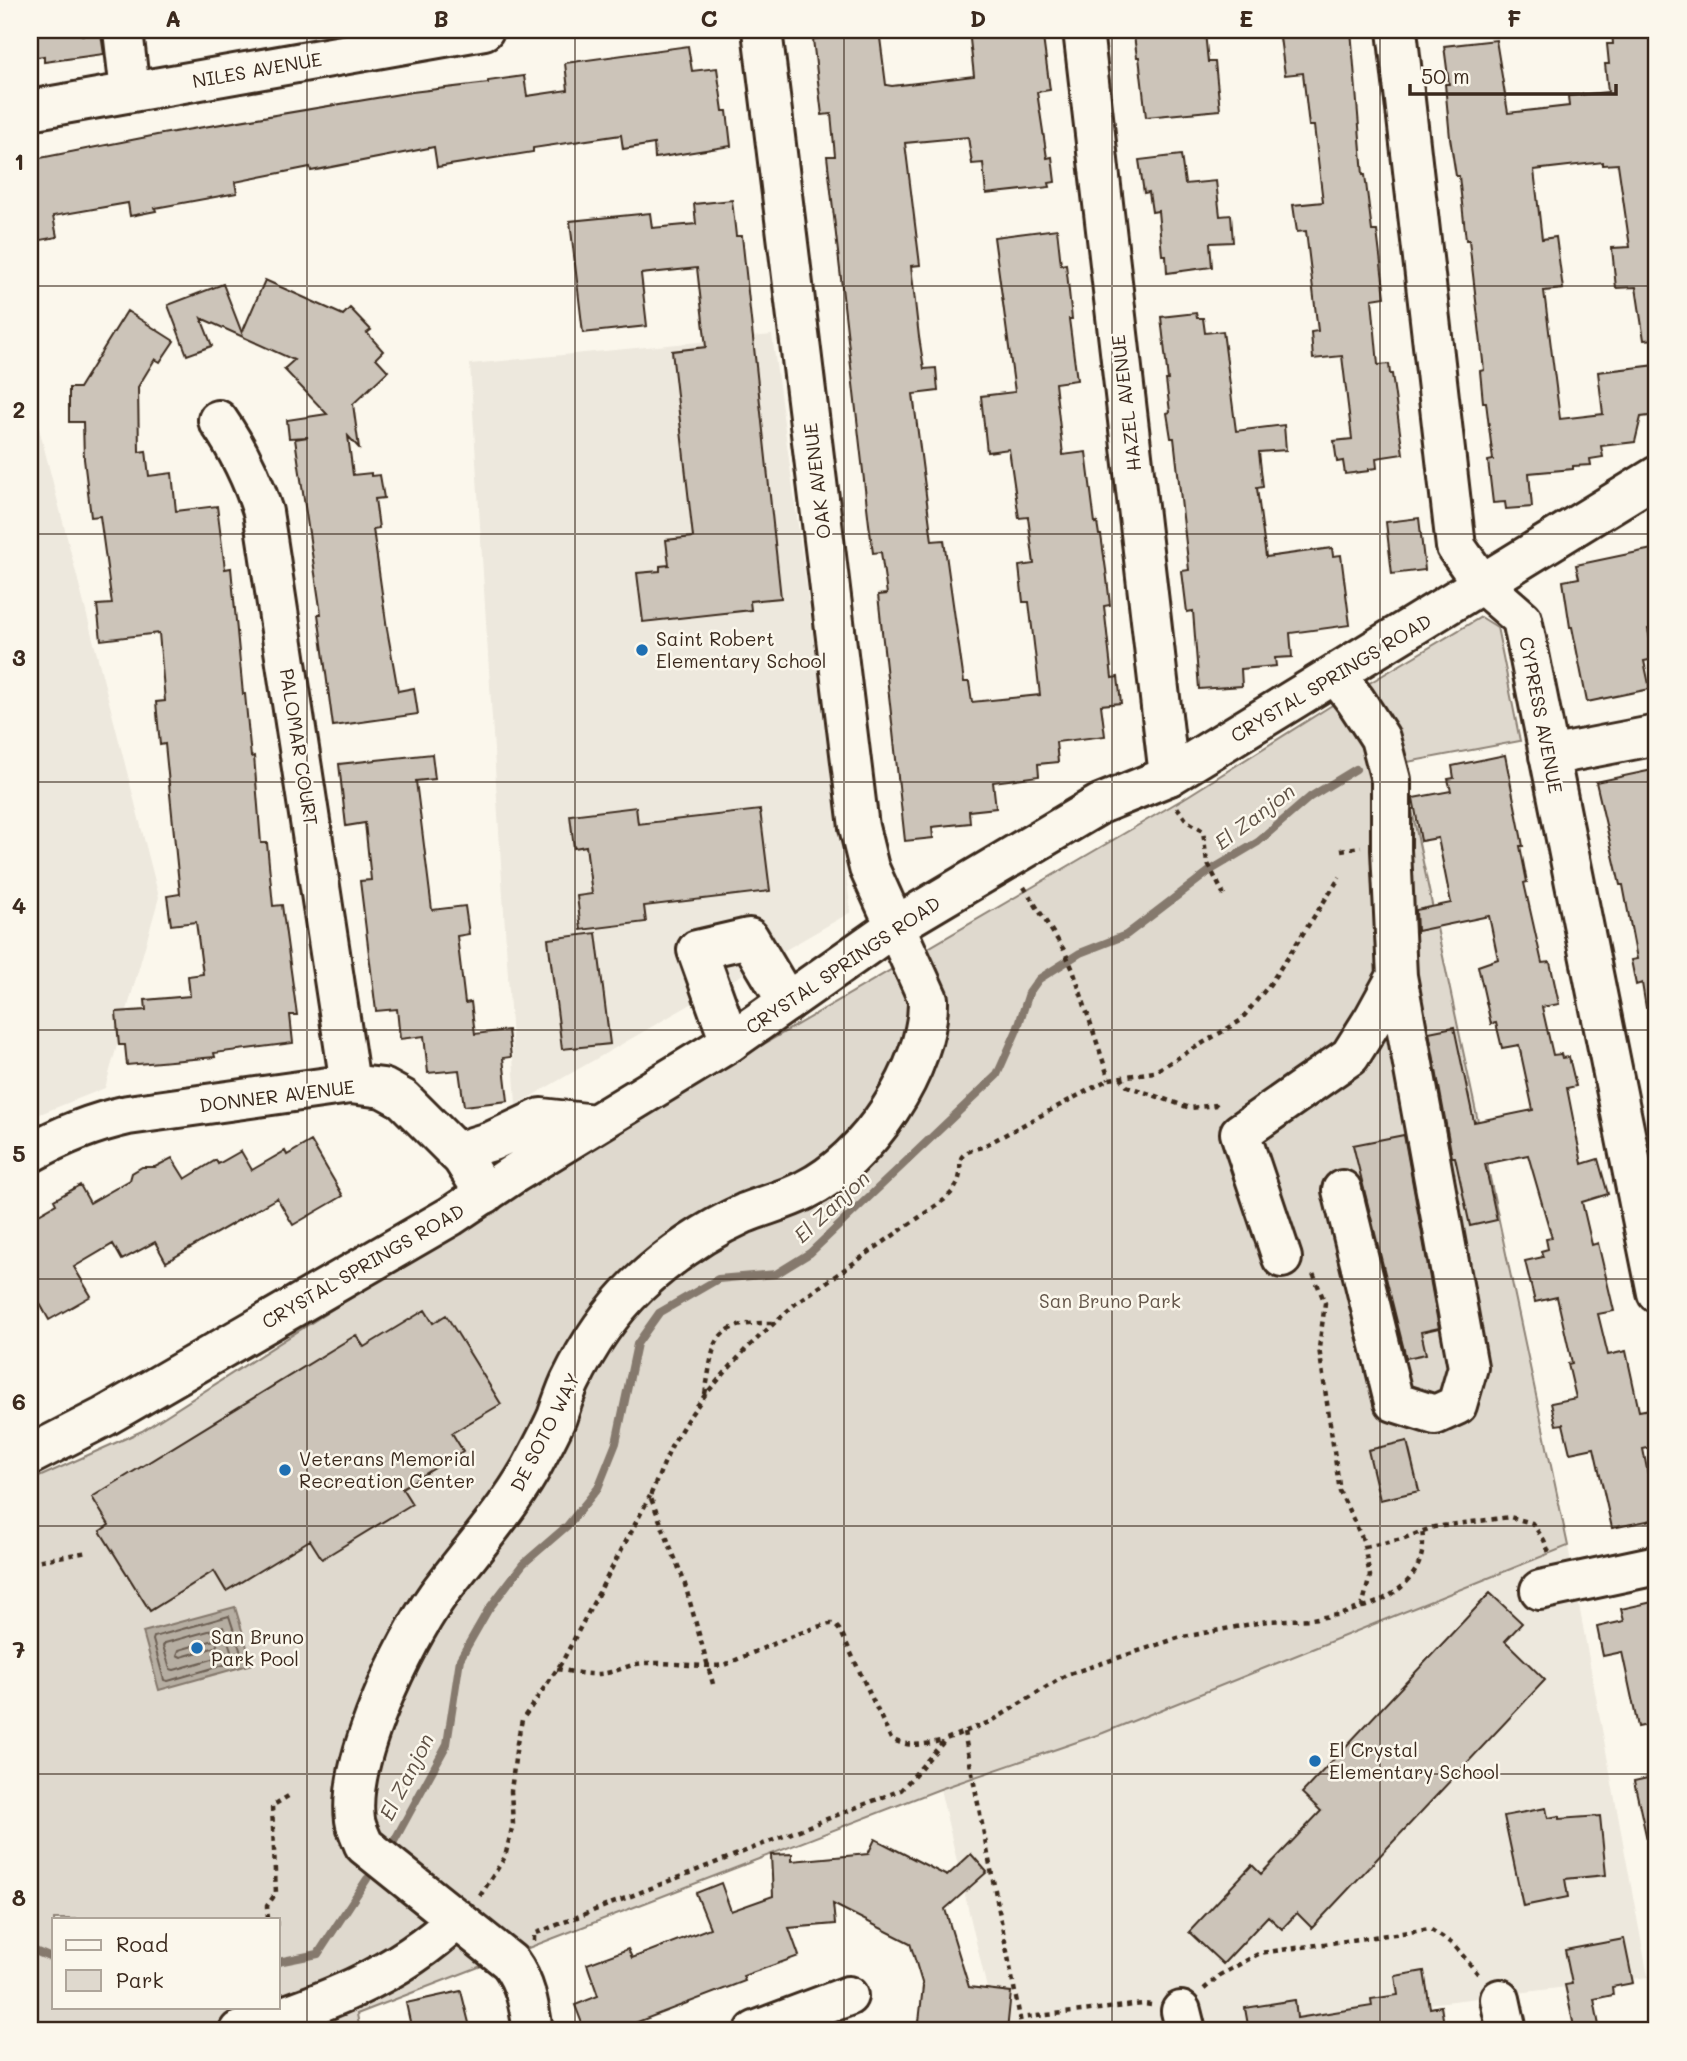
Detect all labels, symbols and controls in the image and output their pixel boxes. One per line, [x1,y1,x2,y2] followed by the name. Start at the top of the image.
[165,3,181,33] text: A
[433,3,449,33] text: B
[700,3,718,33] text: C
[970,3,986,33] text: D
[1239,3,1253,33] text: E
[1507,3,1521,33] text: F
[190,46,324,93] street label: NILES AVENUE
[1410,52,1617,96] scale bar
[1421,62,1470,89] text: 50 m
[14,146,24,176] text: 1
[1105,333,1146,473] street label: HAZEL AVENUE
[13,394,25,424] text: 2
[797,421,836,541] street label: OAK AVENUE
[1226,608,1436,747] street label: CRYSTAL SPRINGS ROAD
[656,626,826,673] place label: Saint Robert Elementary School
[1514,634,1569,796] street label: CYPRESS AVENUE
[12,642,26,672] text: 3
[634,642,650,658] marker: Saint Robert Elementary School
[275,666,324,827] street label: PALOMAR COURT
[1208,777,1300,855] water label: El Zanjon
[12,890,26,920] text: 4
[740,890,945,1039] street label: CRYSTAL SPRINGS ROAD
[198,1074,356,1117] street label: DONNER AVENUE
[12,1138,26,1168] text: 5
[787,1164,875,1248] water label: El Zanjon
[257,1197,469,1334] street label: CRYSTAL SPRINGS ROAD
[1039,1288,1181,1313] park label: San Bruno Park
[504,1368,585,1495] street label: DE SOTO WAY
[12,1386,26,1416] text: 6
[299,1446,476,1493] place label: Veterans Memorial Recreation Center
[277,1462,293,1478] marker: Veterans Memorial Recreation Center
[211,1624,304,1671] place label: San Bruno Park Pool
[13,1634,26,1664] text: 7
[189,1640,205,1656] marker: San Bruno Park Pool
[372,1728,439,1824] water label: El Zanjon
[1329,1737,1499,1784] place label: El Crystal Elementary School
[1307,1753,1323,1769] marker: El Crystal Elementary School
[12,1882,26,1912] text: 8
[52,1918,280,2008] legend
[116,1930,168,1957] text: Road
[116,1966,164,1993] text: Park

